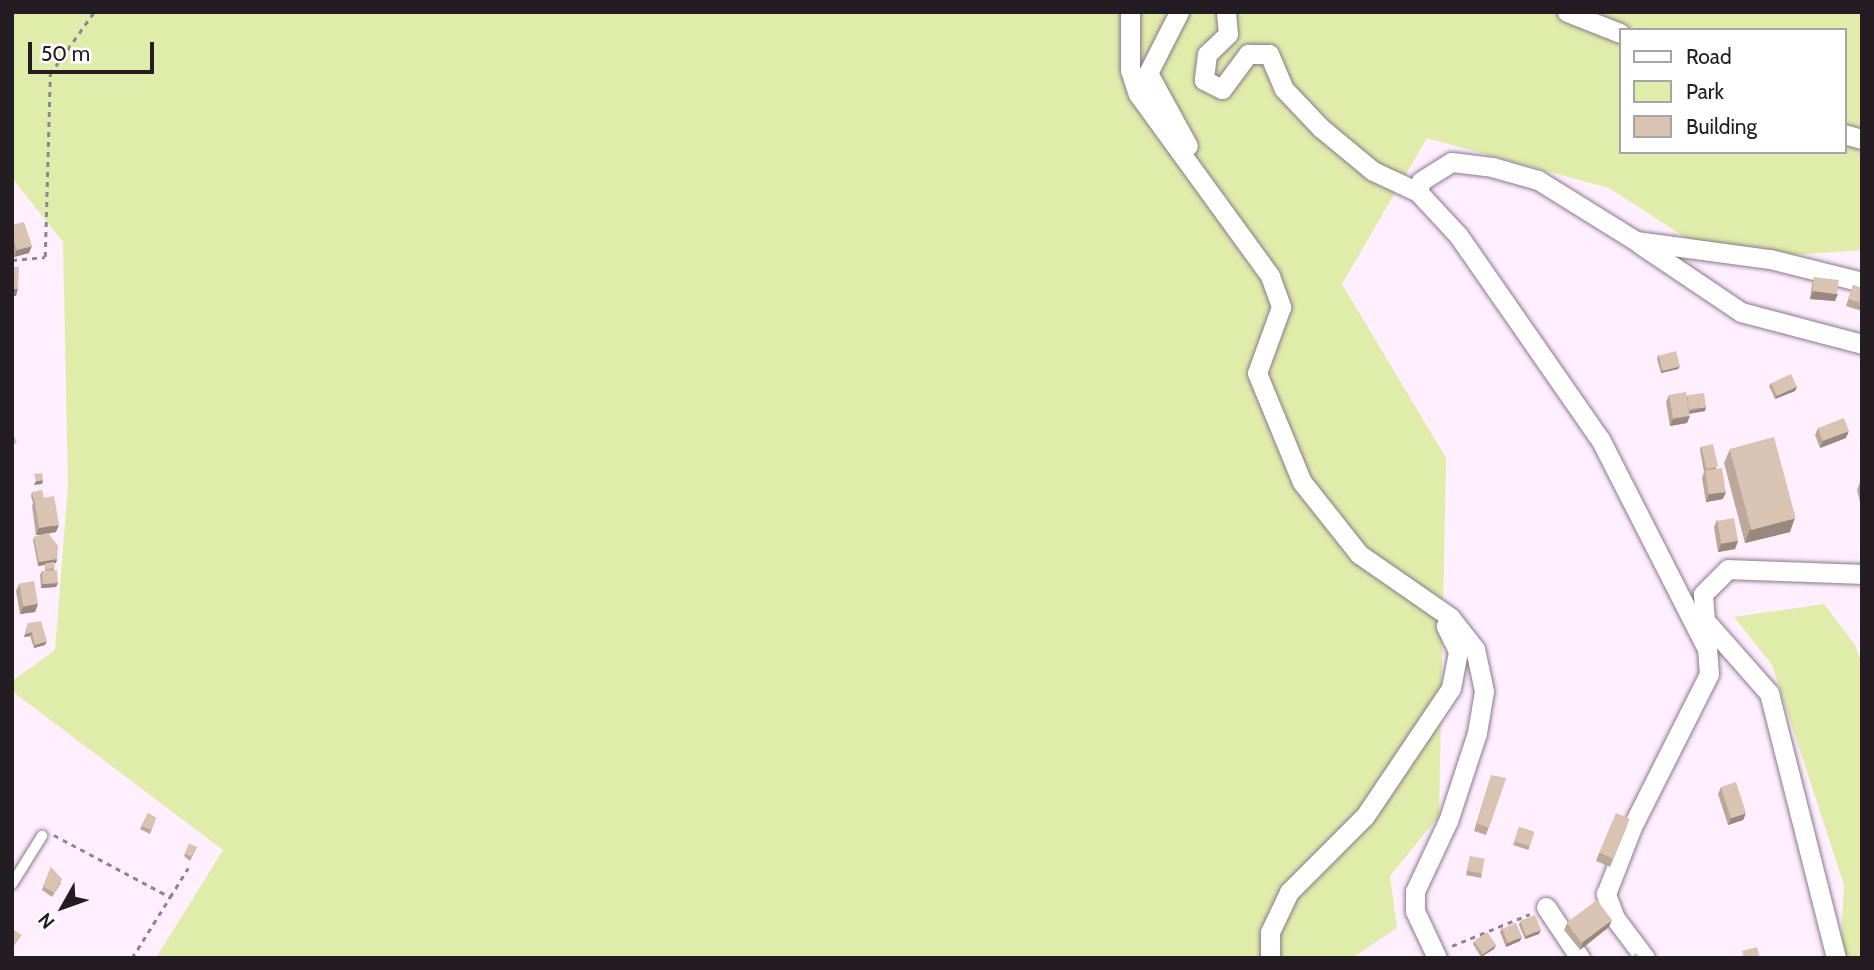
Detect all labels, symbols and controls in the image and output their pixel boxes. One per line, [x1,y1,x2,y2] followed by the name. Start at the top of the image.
[32,28,158,72] scale bar
[1618,28,1846,154] legend
[41,41,90,66] text: 50 m
[1686,44,1732,69] text: Road
[1686,79,1724,104] text: Park
[1686,114,1757,139] text: Building
[28,872,98,942] north arrow
[33,908,60,933] text: N

